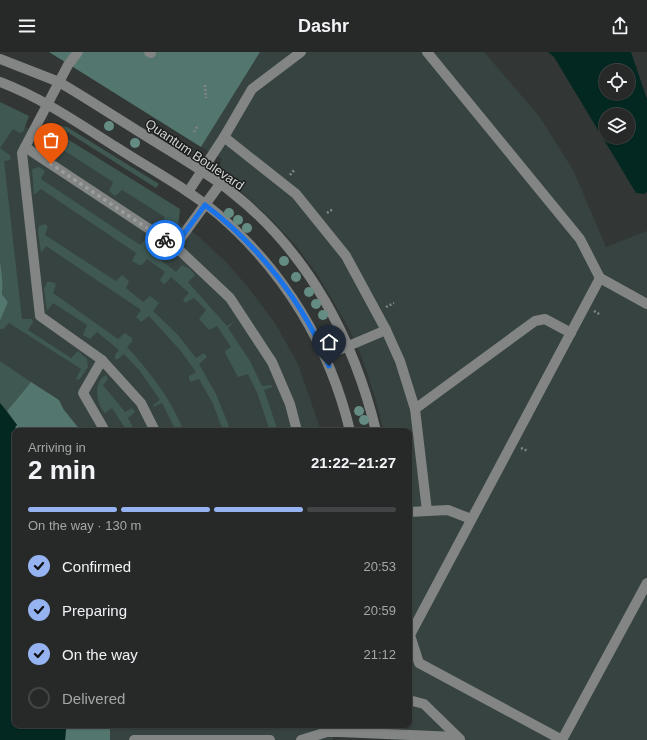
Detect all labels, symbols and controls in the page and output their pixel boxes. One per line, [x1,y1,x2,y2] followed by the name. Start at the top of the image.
[16,15,38,37] icon: menu
[609,15,631,37] icon: share
[298,16,349,36] text: Dashr
[599,64,635,144] map controls
[599,64,635,100] button: locate
[599,108,635,144] button: layers
[143,116,247,193] street label: Quantum Boulevard
[34,123,68,164] pin
[40,129,62,151] icon: bag
[145,220,185,260] courier
[154,229,176,251] icon: bike
[312,325,346,366] pin
[318,331,340,353] icon: home
[28,440,86,455] text: Arriving in
[311,454,396,471] text: 21:22–21:27
[28,455,96,485] text: 2 min
[28,518,141,533] text: On the way · 130 m
[28,555,50,577] icon: check
[62,558,131,575] text: Confirmed
[363,559,396,574] text: 20:53
[28,599,50,621] icon: check
[62,602,127,619] text: Preparing
[363,603,396,618] text: 20:59
[28,643,50,665] icon: check
[62,646,138,663] text: On the way
[363,647,396,662] text: 21:12
[62,690,125,707] text: Delivered

